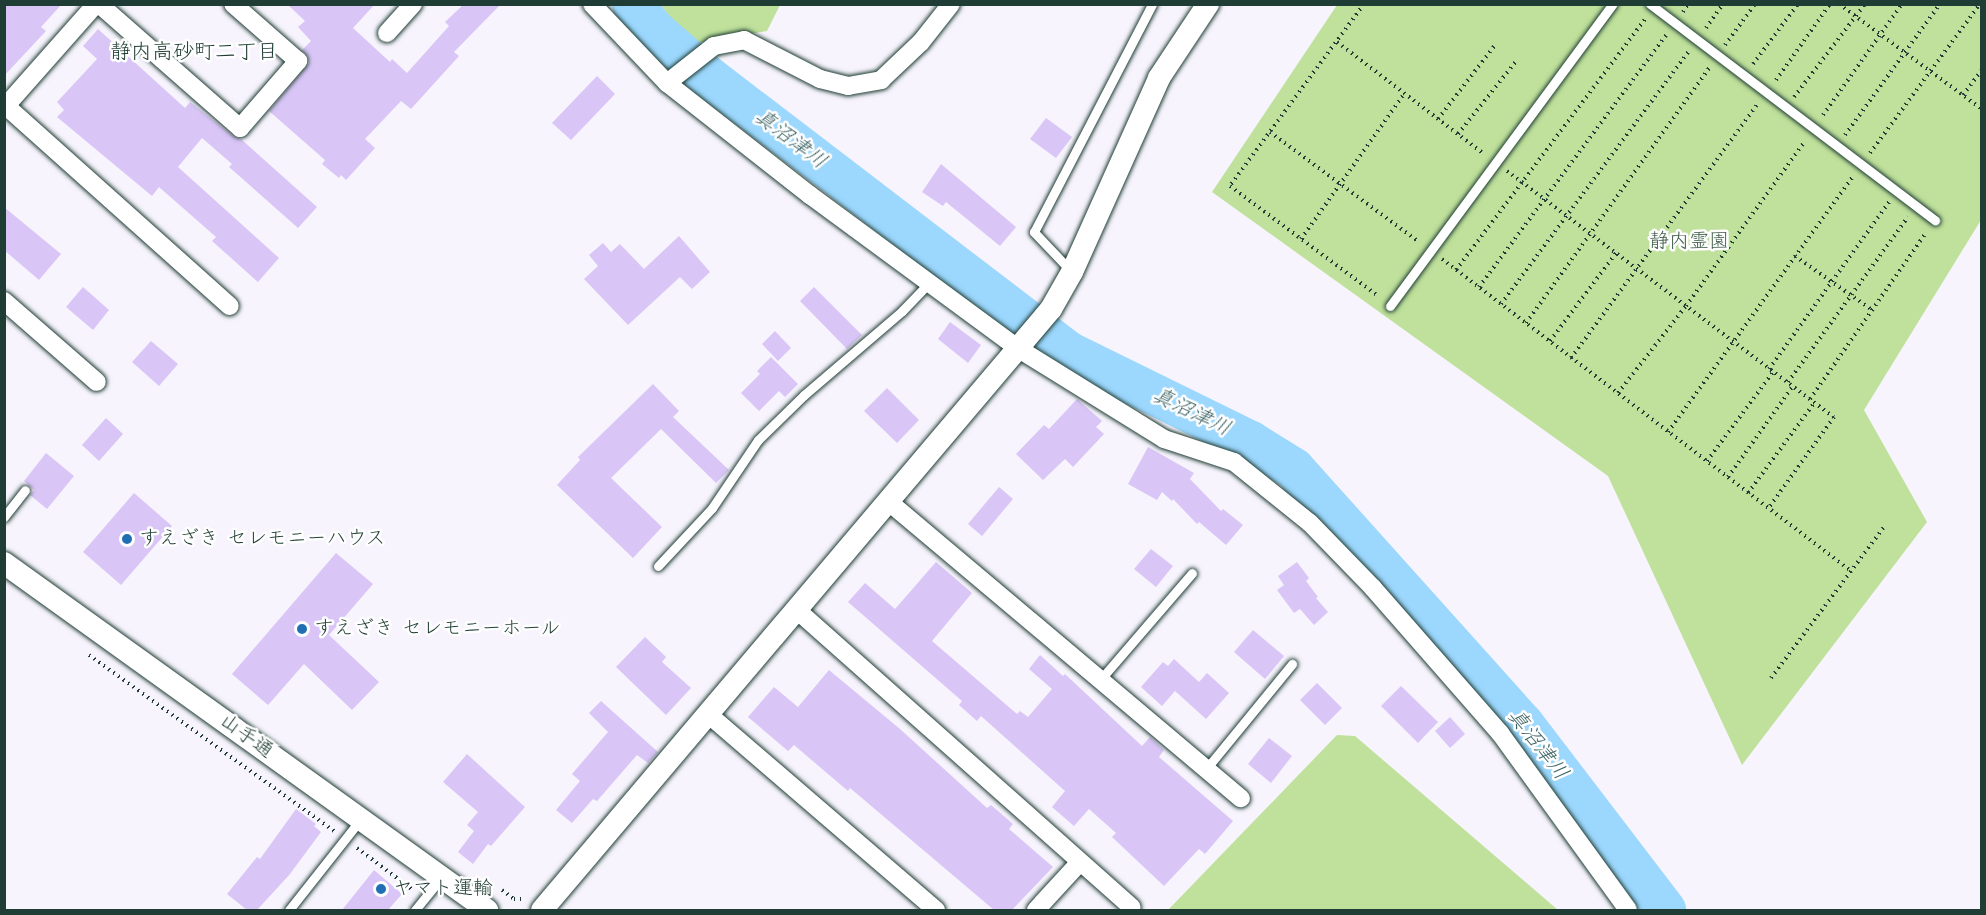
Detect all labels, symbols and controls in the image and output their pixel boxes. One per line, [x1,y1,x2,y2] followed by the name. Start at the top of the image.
[110,40,278,66] district label: 静内高砂町二丁目
[749,105,831,175] water label: 真沼津川
[1649,230,1729,254] park label: 静内霊園
[1148,383,1234,443] water label: 真沼津川
[139,527,387,551] place label: すえざき セレモニーハウス
[120,532,134,546] marker: すえざき セレモニーハウス
[314,617,562,641] place label: すえざき セレモニーホール
[295,622,309,636] marker: すえざき セレモニーホール
[1501,704,1573,786] water label: 真沼津川
[215,710,277,764] street label: 山手通
[393,877,493,901] place label: ヤマト運輸
[374,882,388,896] marker: ヤマト運輸

